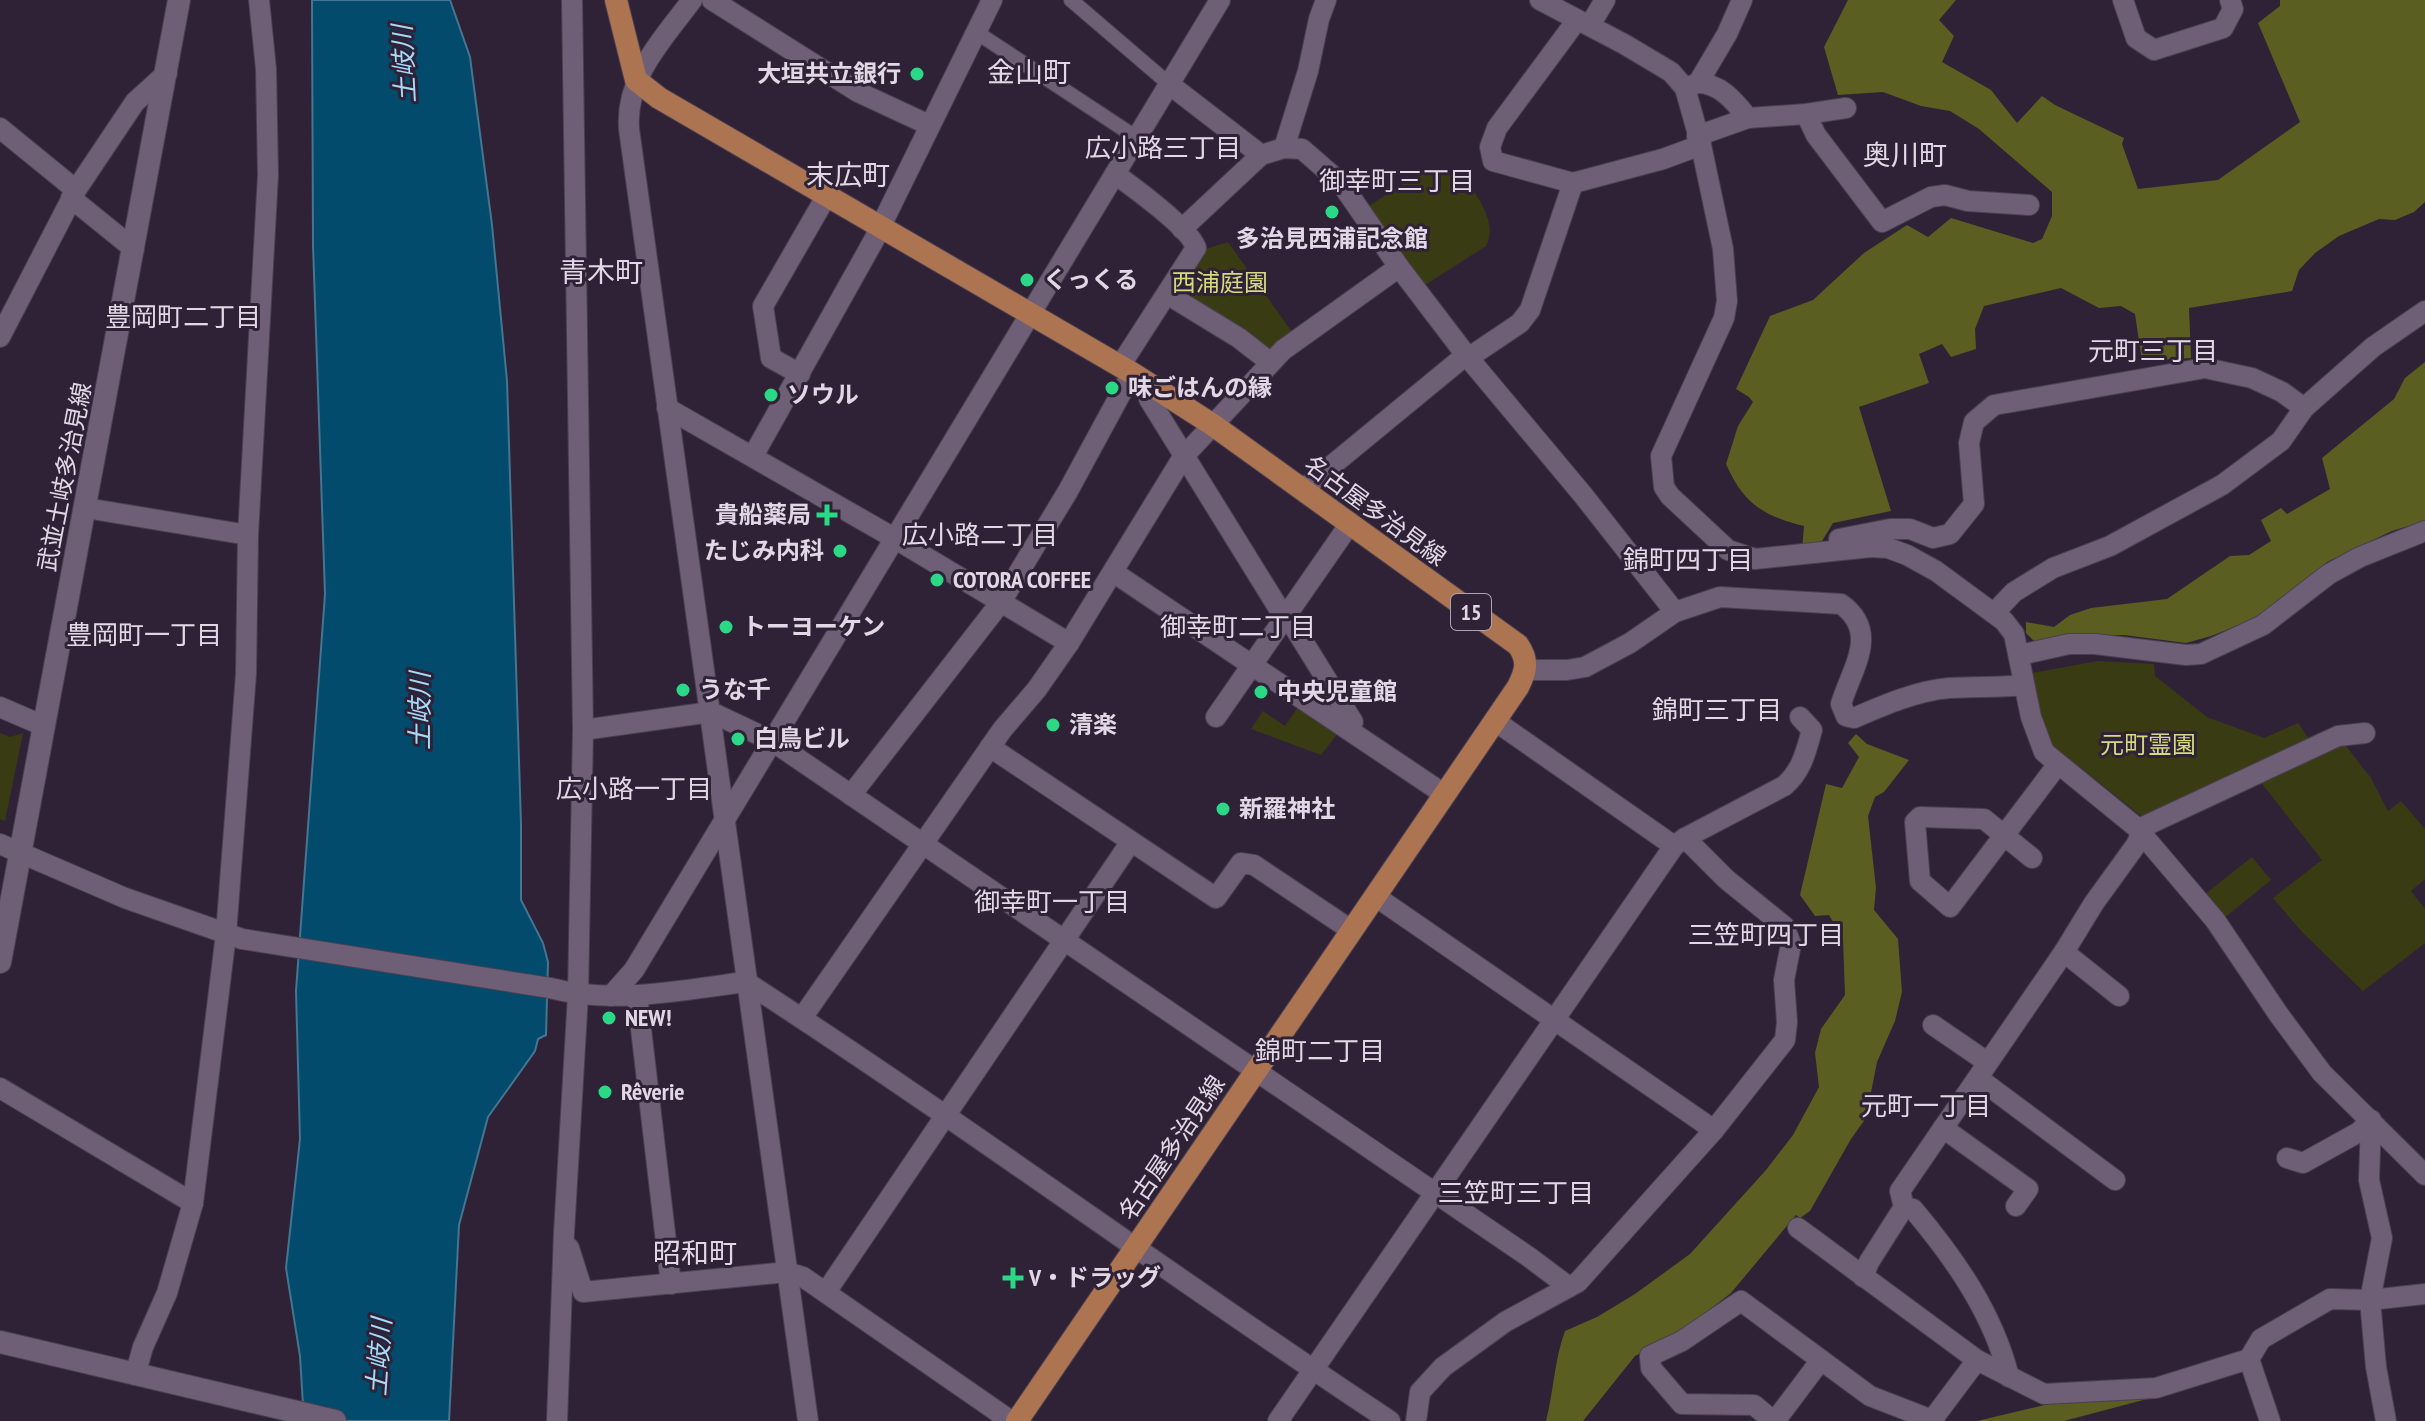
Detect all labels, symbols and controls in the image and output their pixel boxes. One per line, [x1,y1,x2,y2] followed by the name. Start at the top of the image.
[385,21,422,104] water label: 土岐川
[987,53,1071,90] district label: 金山町
[757,58,901,89] place label: 大垣共立銀行
[908,65,926,83] marker: 大垣共立銀行
[1085,131,1241,164] district label: 広小路三丁目
[1863,136,1947,173] district label: 奥川町
[806,156,890,193] district label: 末広町
[1319,164,1475,197] district label: 御幸町三丁目
[1323,203,1341,221] marker: 多治見西浦記念館
[1236,223,1428,254] place label: 多治見西浦記念館
[559,253,643,290] district label: 青木町
[1043,264,1139,295] place label: くっくる
[1172,267,1268,298] park label: 西浦庭園
[1018,271,1036,289] marker: くっくる
[105,300,261,333] district label: 豊岡町二丁目
[2088,334,2218,367] district label: 元町三丁目
[1128,372,1272,403] place label: 味ごはんの縁
[787,379,859,410] place label: ソウル
[1103,379,1121,397] marker: 味ごはんの縁
[31,380,98,574] street label: 武並土岐多治見線
[762,386,780,404] marker: ソウル
[1298,449,1452,573] street label: 名古屋多治見線
[715,499,811,530] place label: 貴船薬局
[818,506,836,524] marker: 貴船薬局
[902,518,1058,551] district label: 広小路二丁目
[704,535,824,566] place label: たじみ内科
[831,542,849,560] marker: たじみ内科
[1623,543,1753,576] district label: 錦町四丁目
[953,564,1091,595] place label: COTORA COFFEE
[928,571,946,589] marker: COTORA COFFEE
[1451,594,1491,630] road number: 15
[1160,610,1316,643] district label: 御幸町二丁目
[742,611,885,642] place label: トーヨーケン
[66,618,222,651] district label: 豊岡町一丁目
[717,618,735,636] marker: トーヨーケン
[403,669,436,750] water label: 土岐川
[699,674,771,705] place label: うな千
[1277,676,1397,707] place label: 中央児童館
[674,681,692,699] marker: うな千
[1252,683,1270,701] marker: 中央児童館
[1652,693,1782,726] district label: 錦町三丁目
[1069,709,1117,740] place label: 清楽
[1044,716,1062,734] marker: 清楽
[754,723,850,754] place label: 白鳥ビル
[2100,729,2196,760] park label: 元町霊園
[729,730,747,748] marker: 白鳥ビル
[556,772,712,805] district label: 広小路一丁目
[1239,793,1335,824] place label: 新羅神社
[1214,800,1232,818] marker: 新羅神社
[974,885,1130,918] district label: 御幸町一丁目
[1688,918,1844,951] district label: 三笠町四丁目
[625,1002,672,1033] place label: NEW!
[600,1009,618,1027] marker: NEW!
[1255,1034,1385,1067] district label: 錦町二丁目
[1112,1069,1231,1226] street label: 名古屋多治見線
[621,1076,685,1107] place label: Rêverie
[596,1083,614,1101] marker: Rêverie
[1861,1089,1991,1122] district label: 元町一丁目
[1438,1176,1594,1209] district label: 三笠町三丁目
[653,1234,737,1271] district label: 昭和町
[1028,1262,1161,1293] place label: V・ドラッグ
[1004,1269,1022,1287] marker: V・ドラッグ
[359,1314,398,1397] water label: 土岐川

